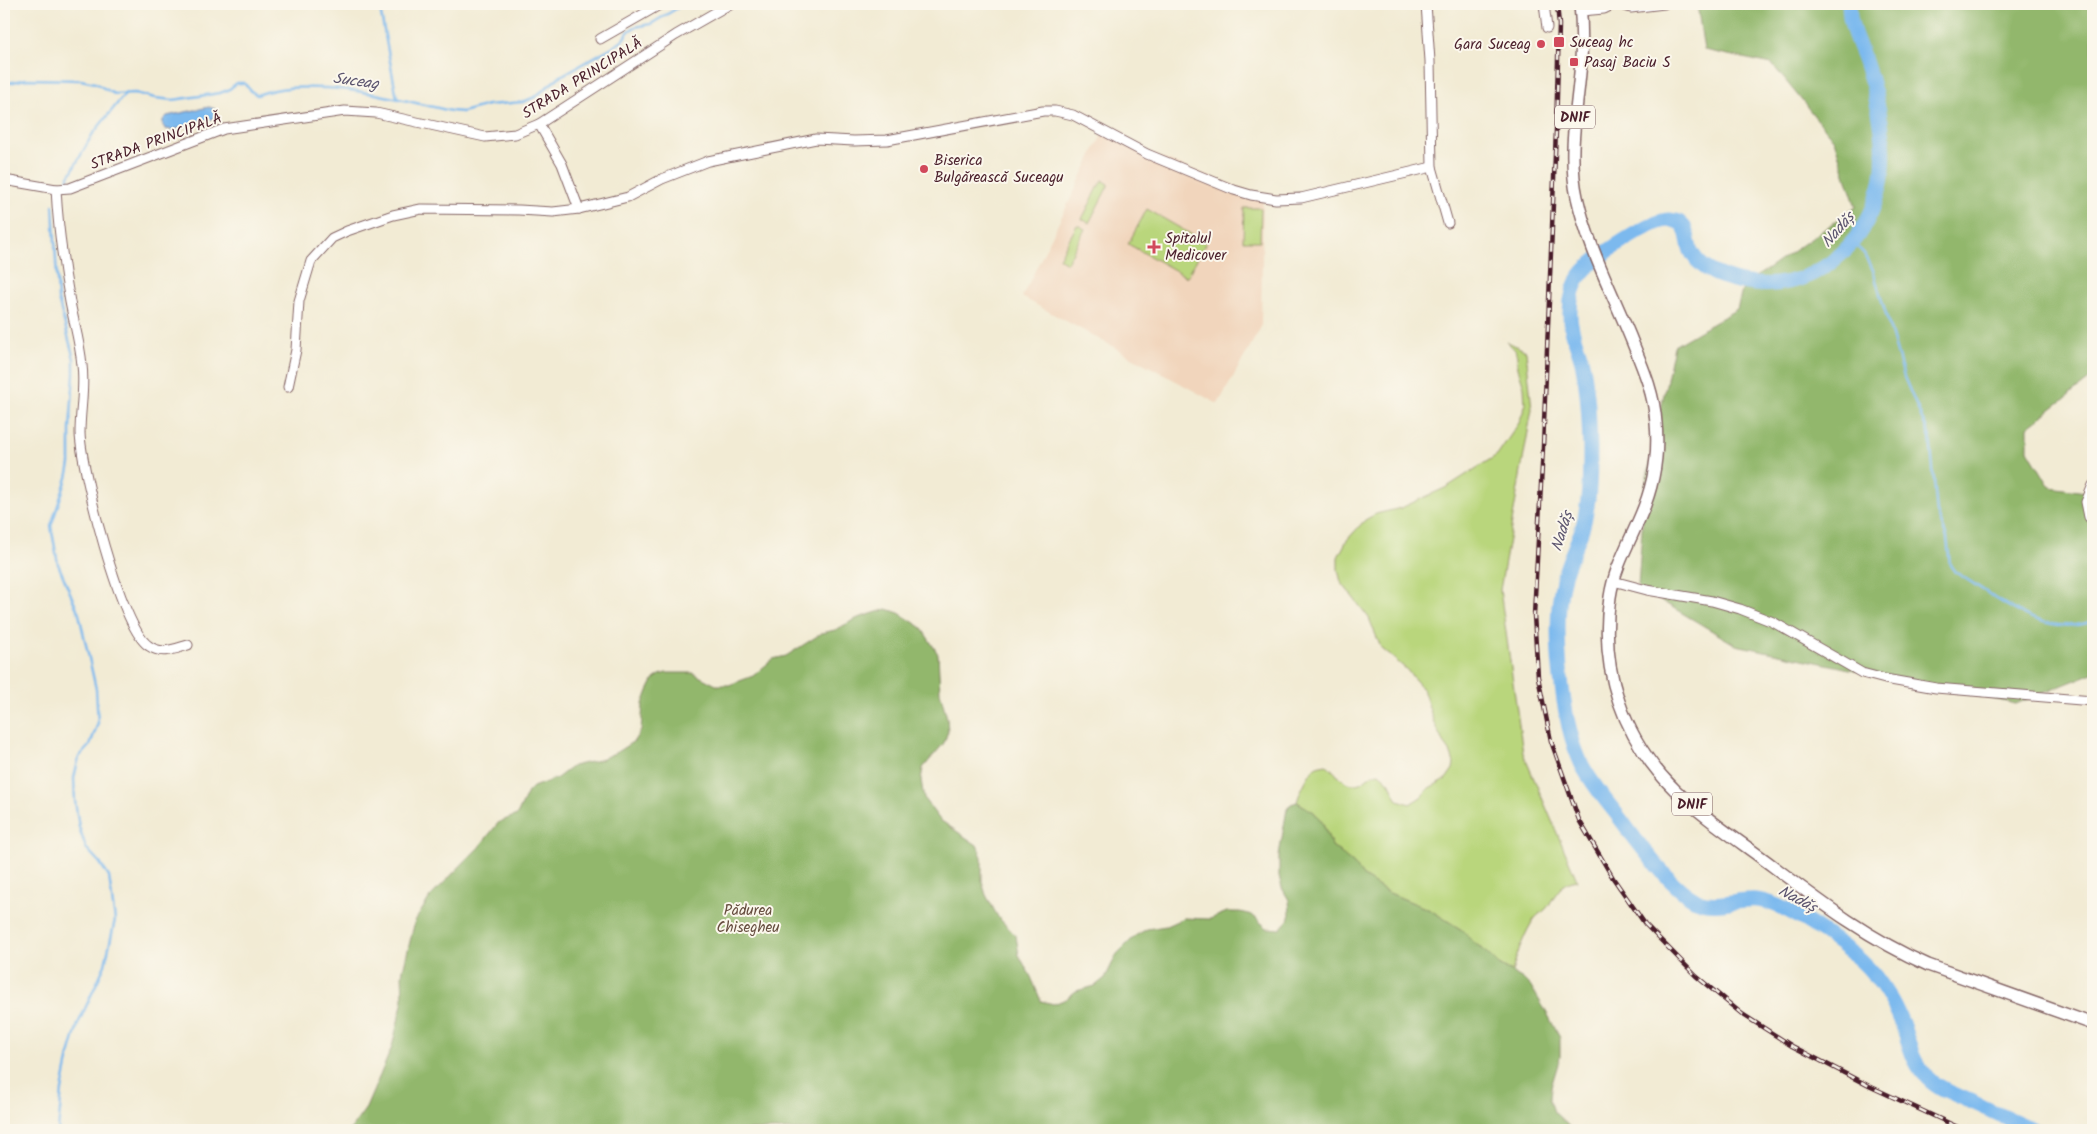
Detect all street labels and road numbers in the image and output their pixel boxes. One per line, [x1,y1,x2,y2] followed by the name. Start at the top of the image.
[517,32,648,126] street label: STRADA PRINCIPALĂ
[1555,105,1595,128] road number: DN1F
[87,107,226,177] street label: STRADA PRINCIPALĂ
[1672,792,1712,816] road number: DN1F

